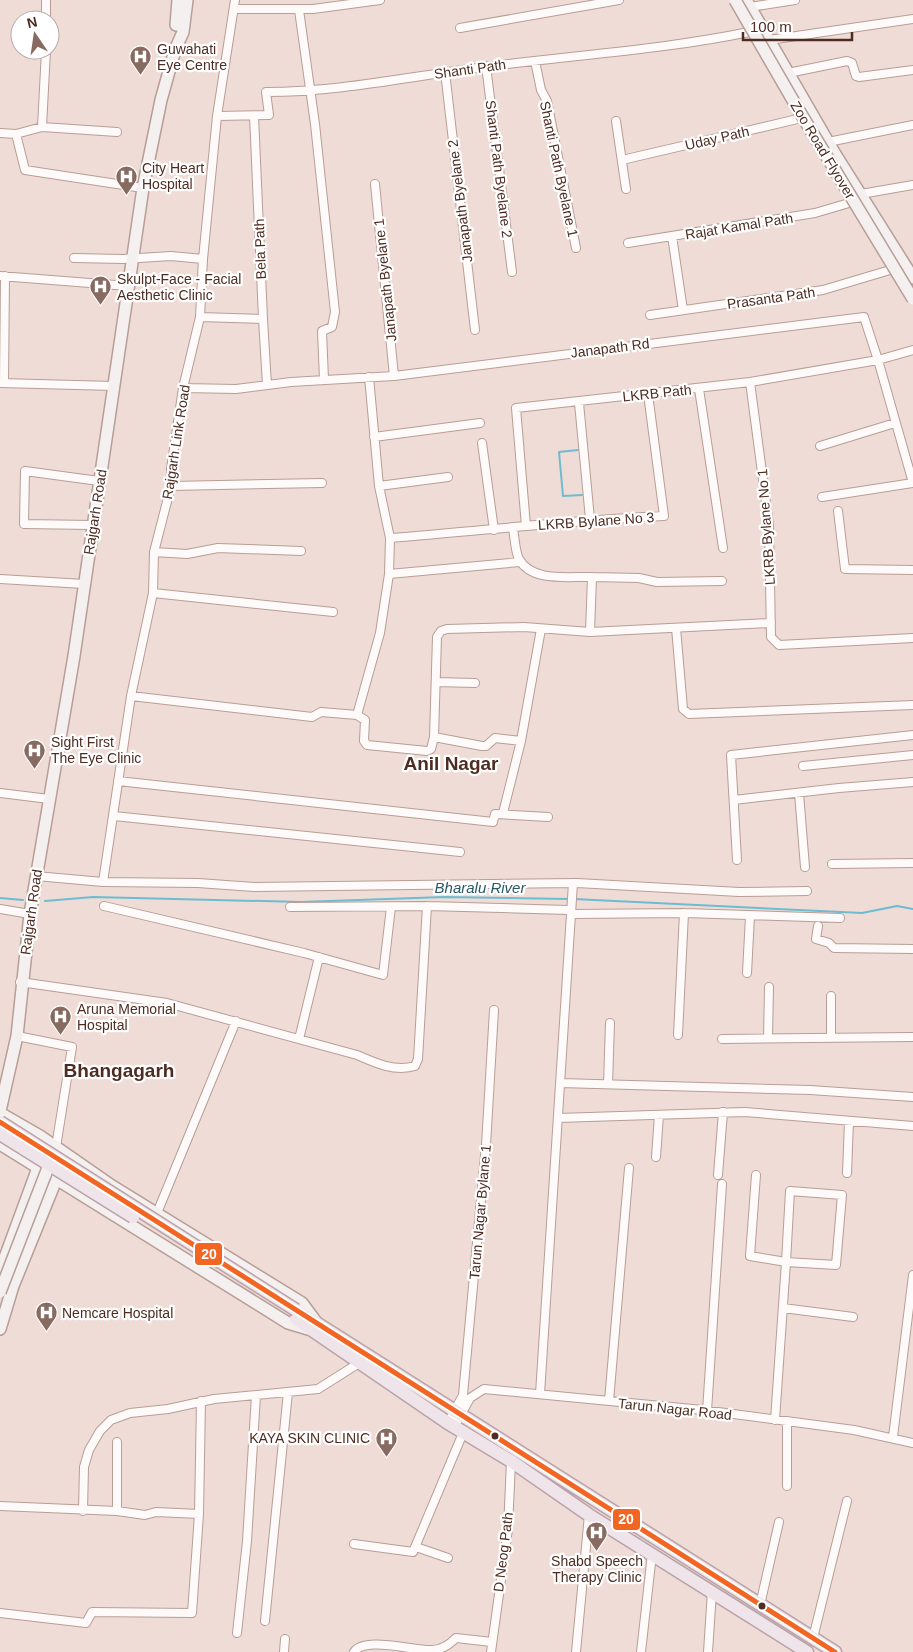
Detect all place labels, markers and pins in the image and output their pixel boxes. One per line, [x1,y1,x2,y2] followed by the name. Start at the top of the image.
[157,41,227,73] place label: Guwahati Eye Centre
[129,45,153,76] hospital icon: Guwahati Eye Centre
[142,160,204,192] place label: City Heart Hospital
[114,164,138,195] hospital icon: City Heart Hospital
[117,271,241,303] place label: Skulpt-Face - Facial Aesthetic Clinic
[89,275,113,306] hospital icon: Skulpt-Face - Facial Aesthetic Clinic
[51,734,141,766] place label: Sight First The Eye Clinic
[23,738,47,769] hospital icon: Sight First The Eye Clinic
[77,1001,176,1033] place label: Aruna Memorial Hospital
[49,1005,73,1036] hospital icon: Aruna Memorial Hospital
[34,1301,58,1332] hospital icon: Nemcare Hospital
[62,1305,173,1321] place label: Nemcare Hospital
[374,1426,398,1457] hospital icon: KAYA SKIN CLINIC
[249,1430,370,1446] place label: KAYA SKIN CLINIC
[490,1431,500,1441] unlabelled marker
[585,1521,609,1552] hospital icon: Shabd Speech Therapy Clinic
[551,1553,643,1585] place label: Shabd Speech Therapy Clinic
[757,1601,767,1611] unlabelled marker

